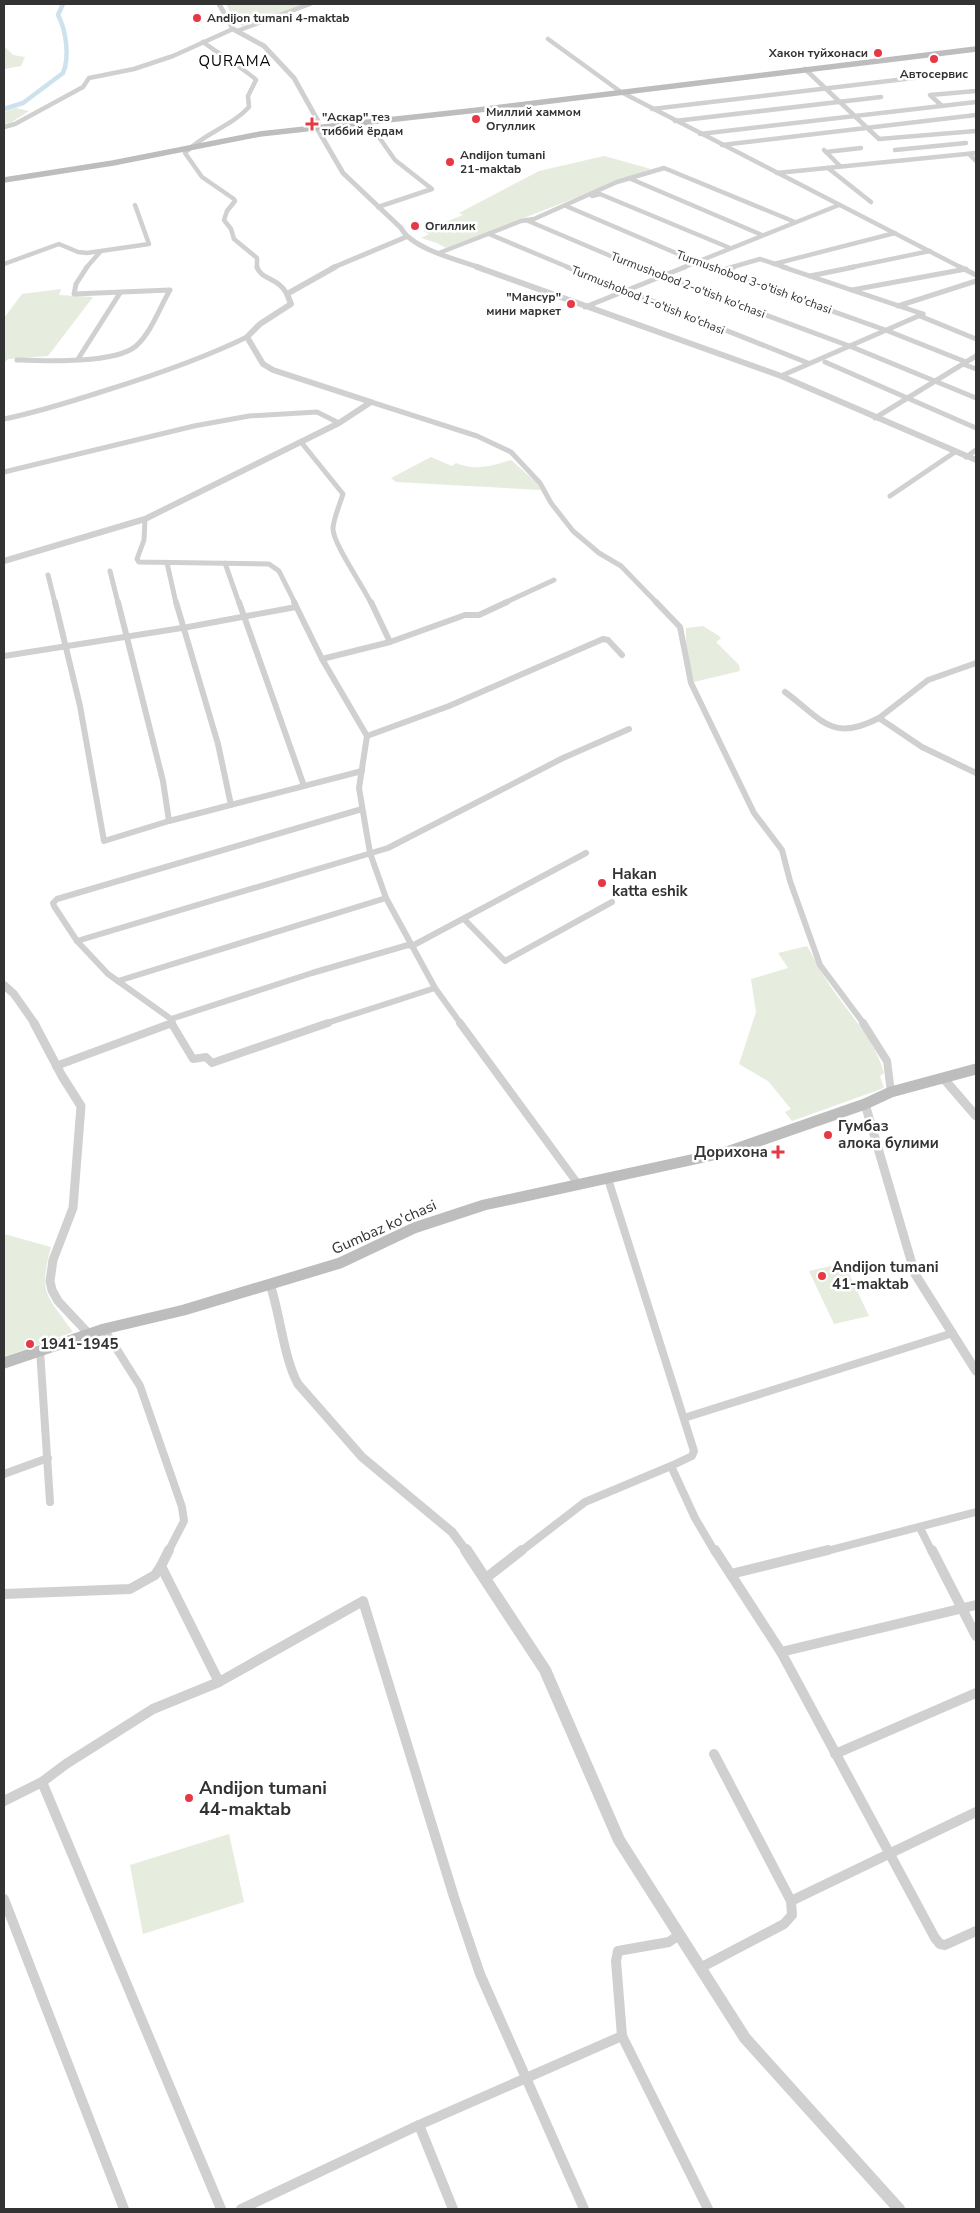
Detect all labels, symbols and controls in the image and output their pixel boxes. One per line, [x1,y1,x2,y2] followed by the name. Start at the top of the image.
[207,10,350,26] place label: Andijon tumani 4-maktab
[191,12,203,24] marker: Andijon tumani 4-maktab
[768,45,868,61] place label: Хакон туйхонаси
[872,47,884,59] marker: Хакон туйхонаси
[199,51,271,71] district label: QURAMA
[928,53,940,65] marker: Автосервис
[900,66,968,82] place label: Автосервис
[486,104,581,134] place label: Миллий хаммом Огуллик
[322,109,403,139] place label: "Аскар" тез тиббий ёрдам
[470,113,482,125] marker: Миллий хаммом Огуллик
[306,118,318,130] marker: "Аскар" тез тиббий ёрдам
[460,147,545,177] place label: Andijon tumani 21-maktab
[444,156,456,168] marker: Andijon tumani 21-maktab
[425,218,476,234] place label: Огиллик
[409,220,421,232] marker: Огиллик
[674,246,834,318] street label: Turmushobod 3-o'tish ko'chasi
[608,248,768,322] street label: Turmushobod 2-o'tish ko'chasi
[569,262,727,338] street label: Turmushobod 1-o'tish ko'chasi
[486,289,561,319] place label: "Мансур" мини маркет
[565,298,577,310] marker: "Мансур" мини маркет
[612,864,689,901] place label: Hakan katta eshik
[596,877,608,889] marker: Hakan katta eshik
[838,1116,939,1153] place label: Гумбаз алока булими
[822,1129,834,1141] marker: Гумбаз алока булими
[694,1142,768,1162] place label: Дорихона
[772,1146,784,1158] marker: Дорихона
[328,1195,440,1259] street label: Gumbaz ko'chasi
[832,1257,939,1294] place label: Andijon tumani 41-maktab
[816,1270,828,1282] marker: Andijon tumani 41-maktab
[40,1334,119,1354] place label: 1941-1945
[24,1338,36,1350] marker: 1941-1945
[199,1776,327,1821] place label: Andijon tumani 44-maktab
[183,1792,195,1804] marker: Andijon tumani 44-maktab

